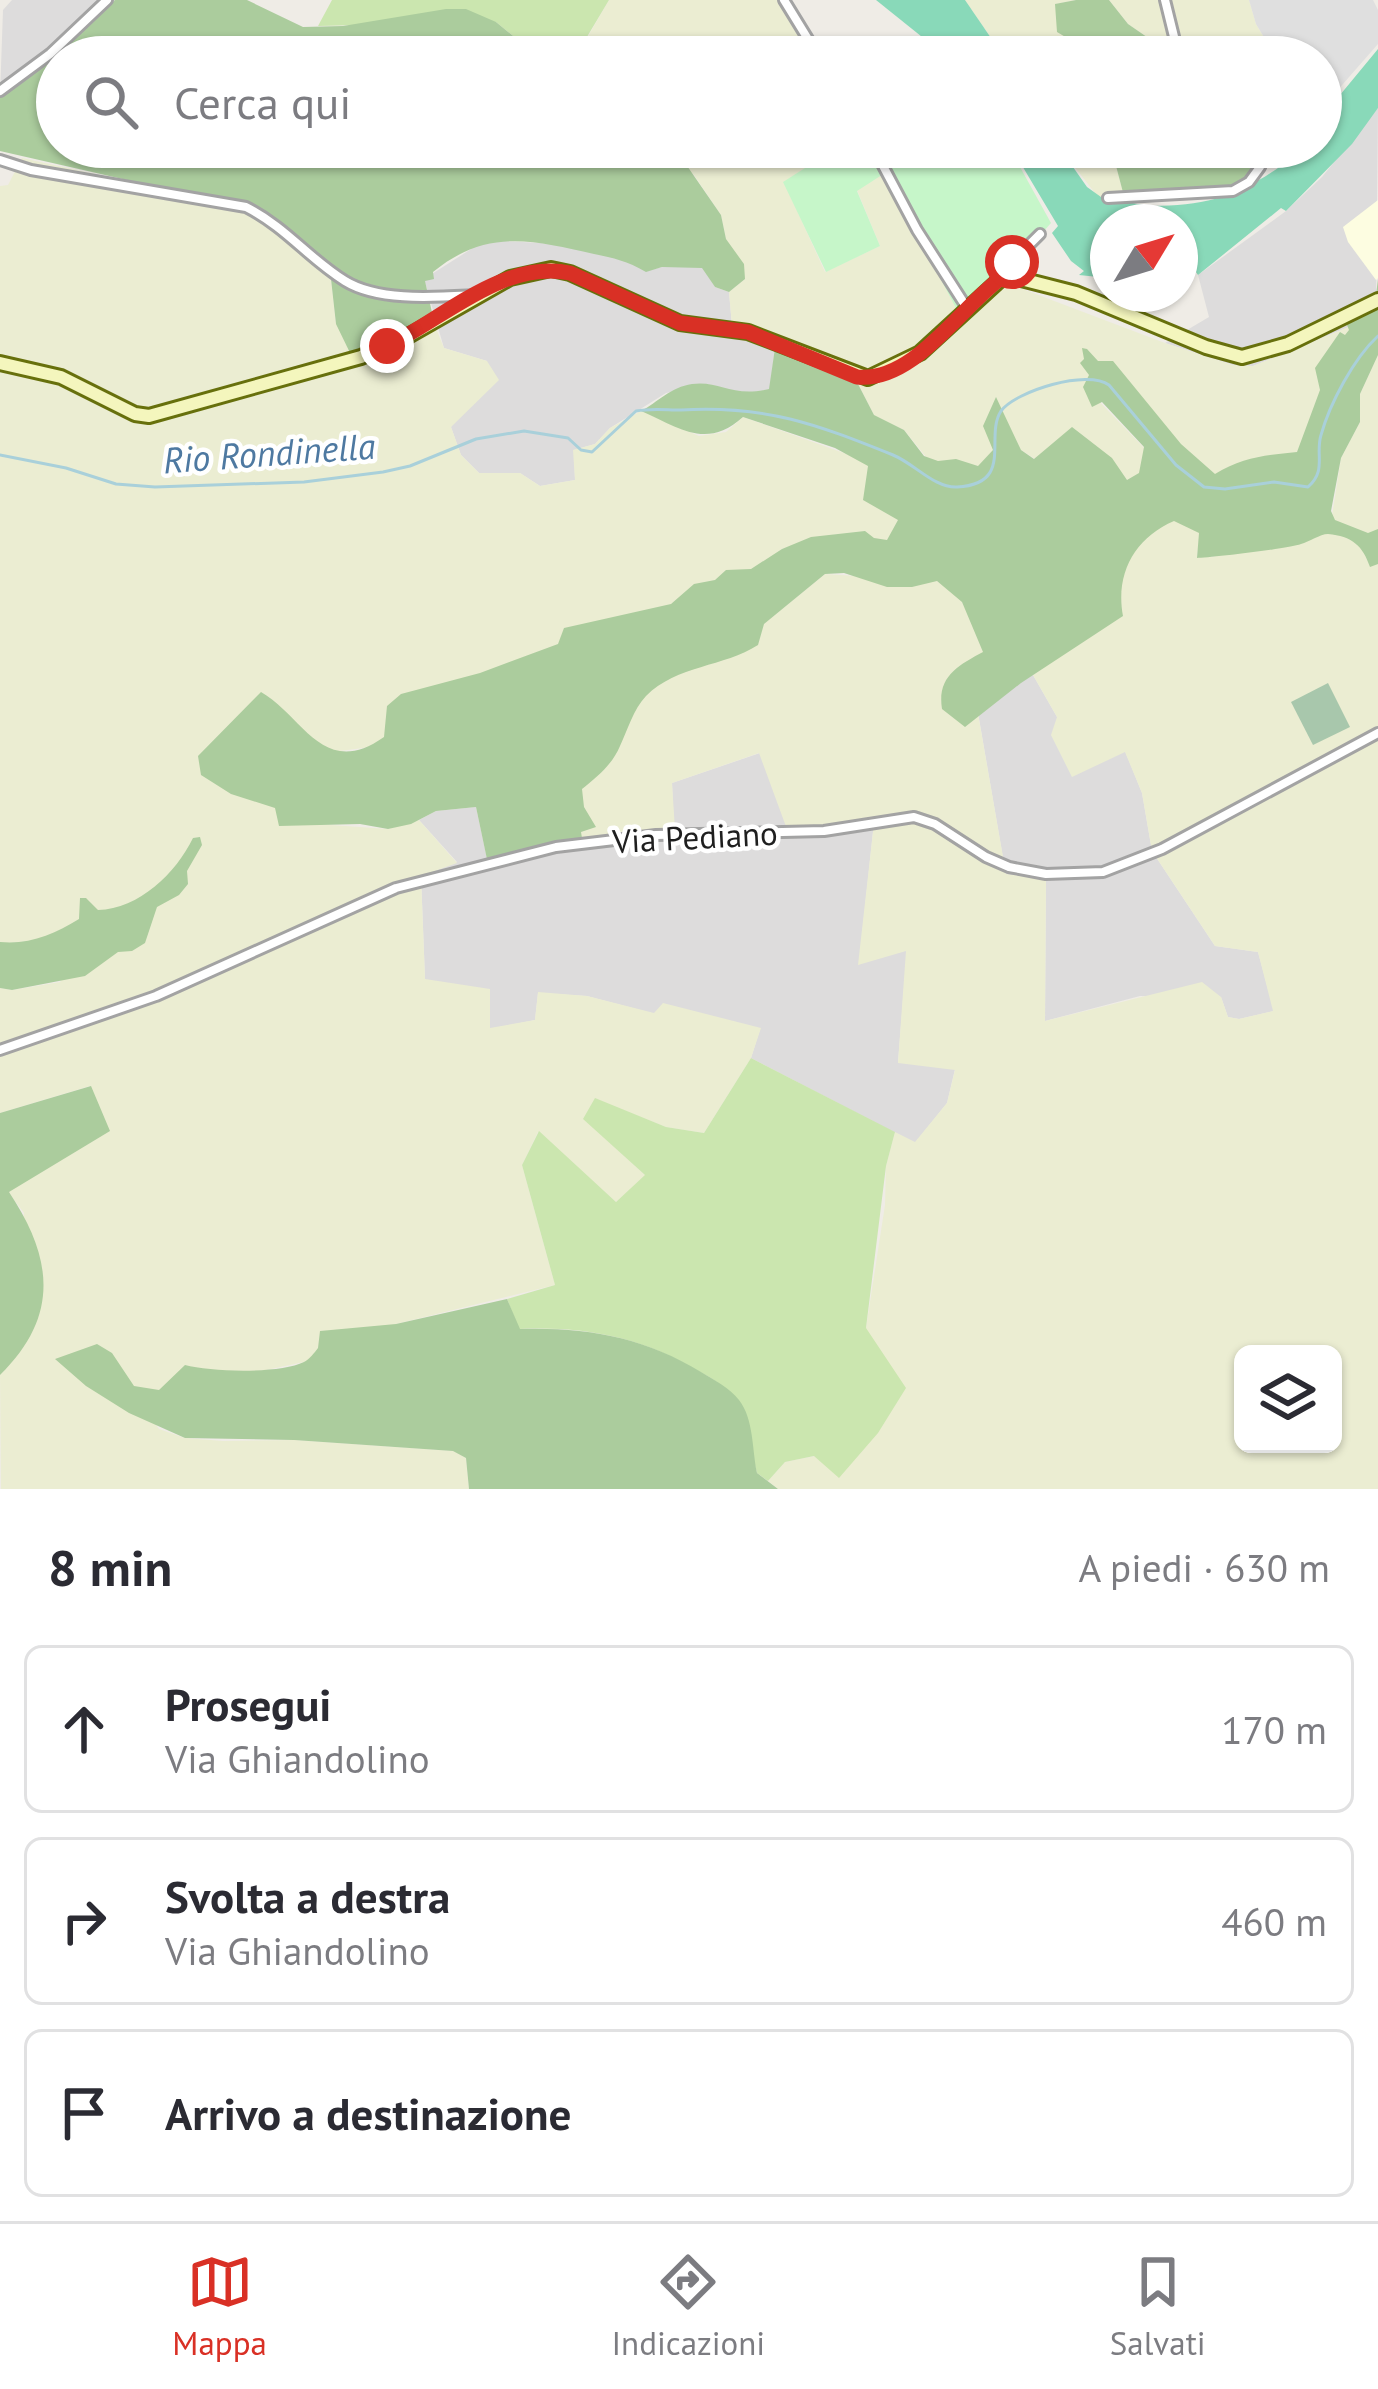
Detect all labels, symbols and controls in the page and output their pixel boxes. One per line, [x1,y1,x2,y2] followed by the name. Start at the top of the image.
[36,36,1342,168] search box
[78,69,144,135] icon: search
[174,73,351,131] text: Cerca qui
[1090,204,1198,312] north arrow
[985,235,1039,289] route start
[360,319,414,373] route end
[161,422,377,483] water label: Rio Rondinella
[610,811,779,862] street label: Via Pediano
[1234,1345,1342,1453] map controls
[1234,1345,1342,1453] button: layers
[48,1534,172,1600] text: 8 min
[1078,1542,1330,1593] text: A piedi · 630 m
[165,1675,331,1733] text: Prosegui
[51,1696,117,1762] icon: ahead
[1221,1704,1327,1755] text: 170 m
[165,1733,430,1784] text: Via Ghiandolino
[165,1867,450,1925] text: Svolta a destra
[51,1888,117,1954] icon: right
[1221,1896,1327,1947] text: 460 m
[165,1925,430,1976] text: Via Ghiandolino
[51,2080,117,2146] icon: arrive
[165,2084,571,2142] text: Arrivo a destinazione
[172,2249,267,2364] tab: Mappa
[612,2249,765,2364] tab: Indicazioni
[1110,2249,1206,2364] tab: Salvati

